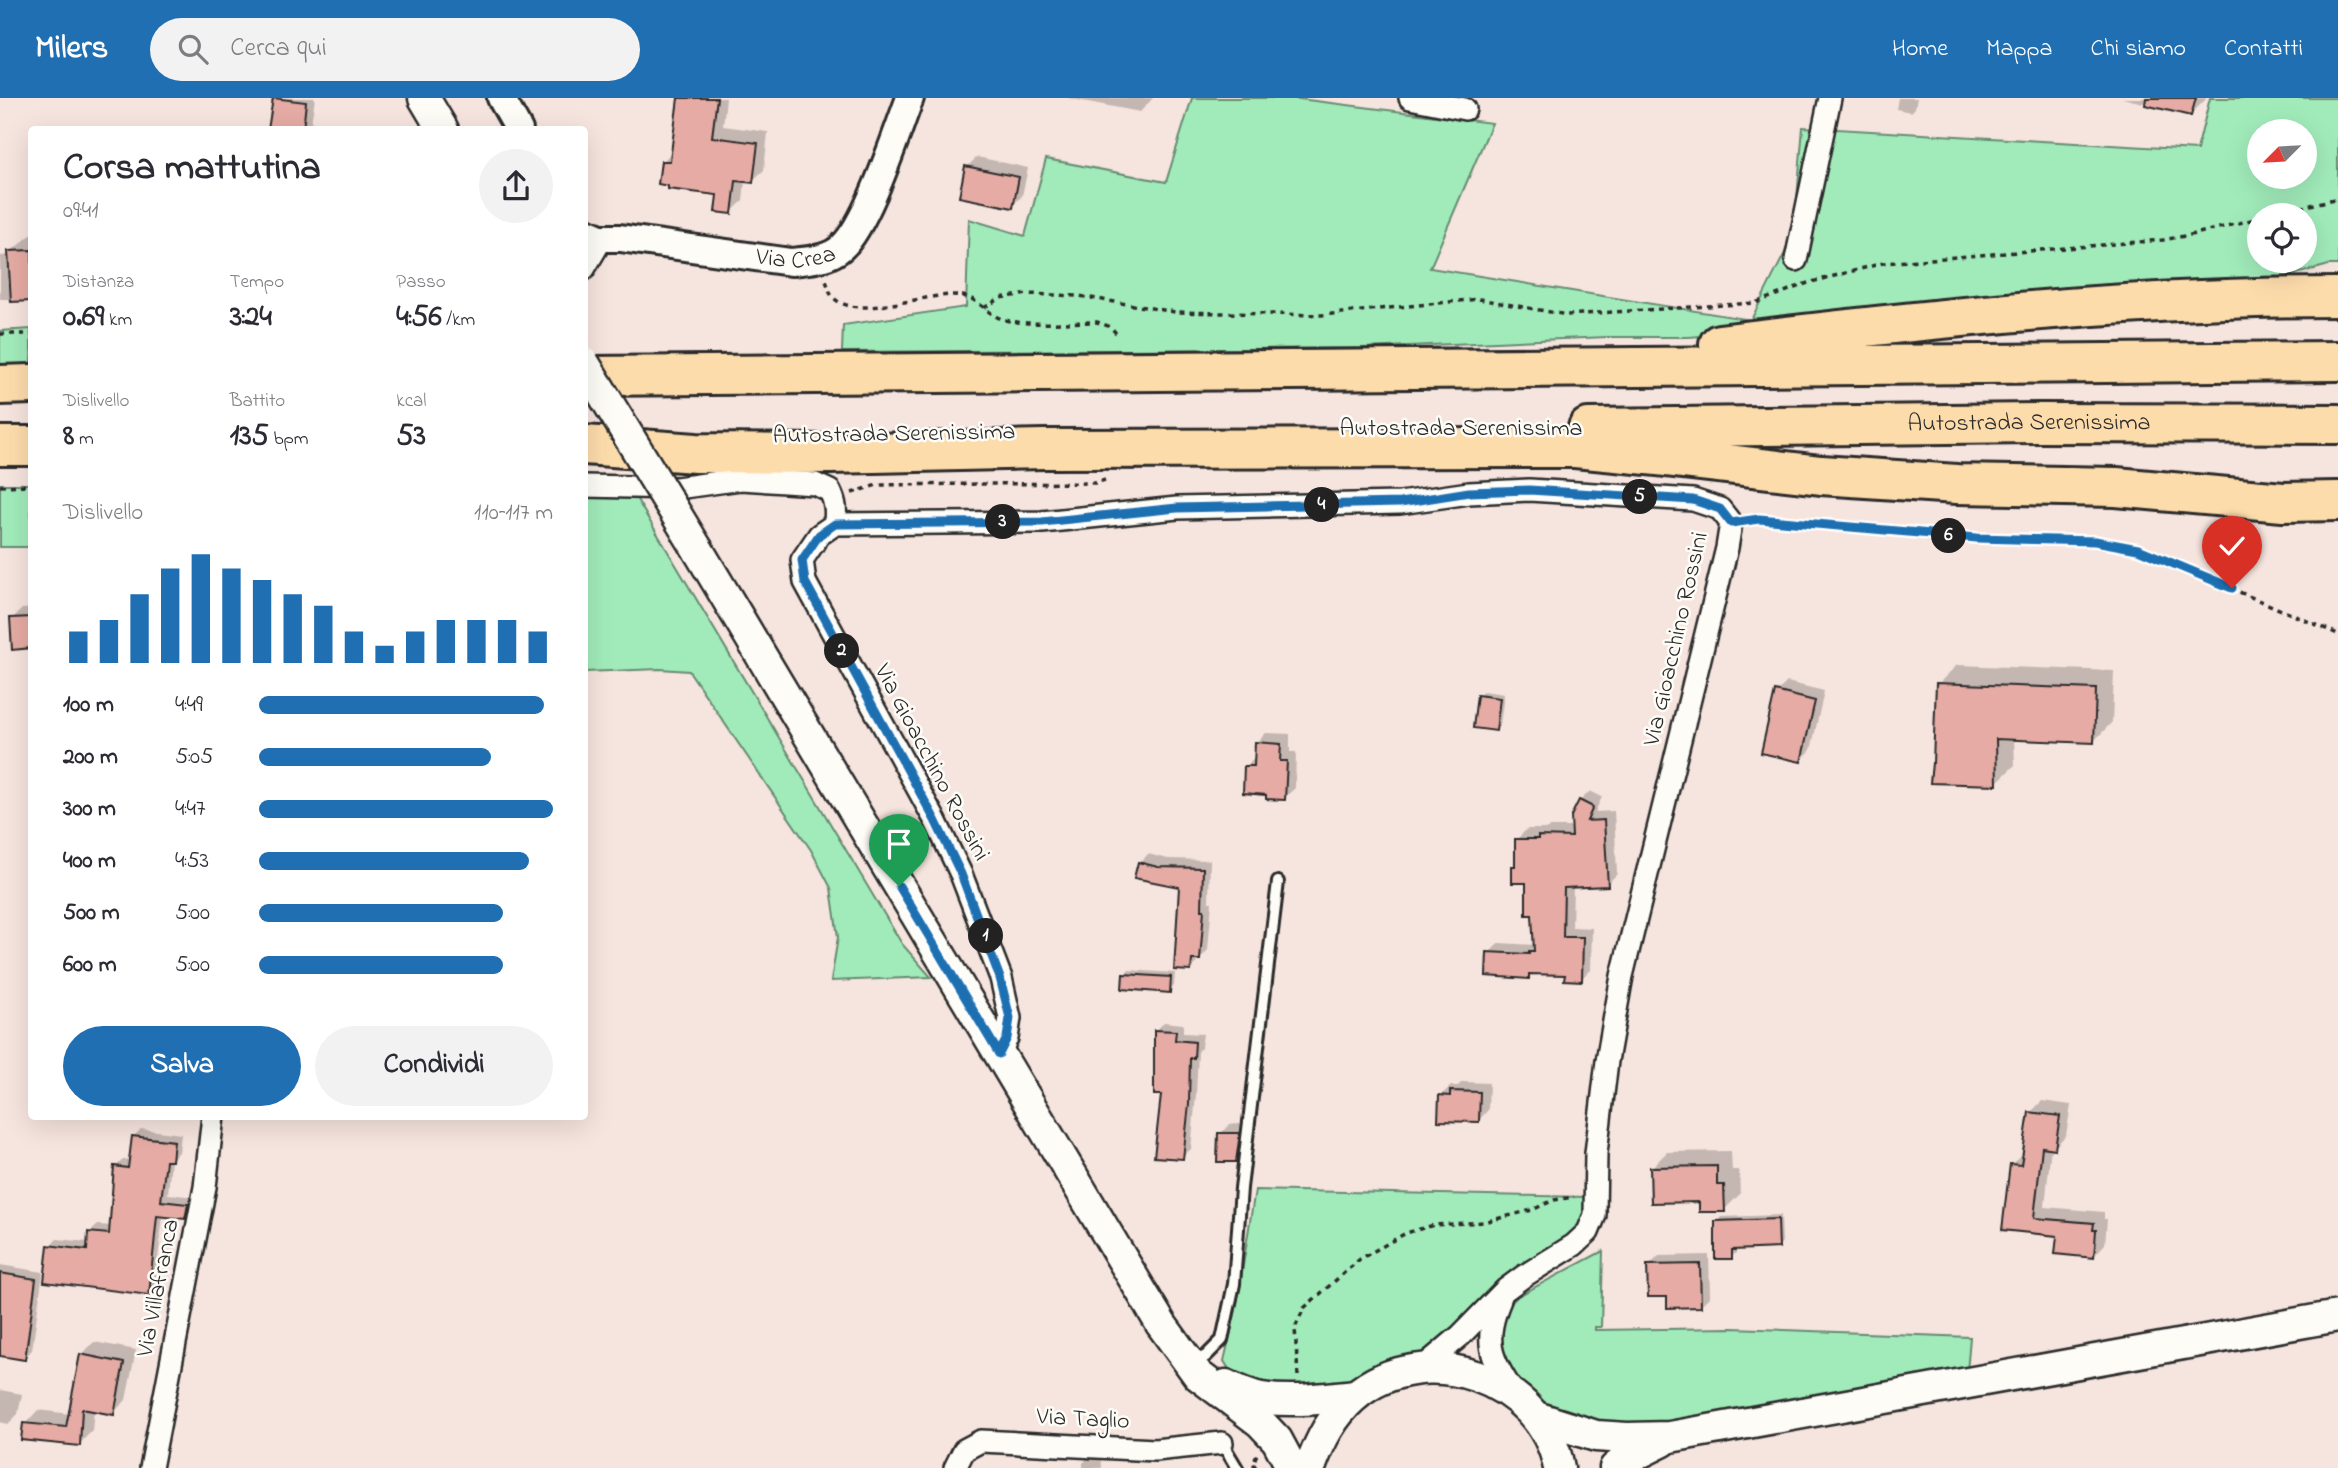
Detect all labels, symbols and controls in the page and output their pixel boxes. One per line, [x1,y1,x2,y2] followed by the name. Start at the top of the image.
[150,18,640,81] search box
[35,25,108,73] text: Milers
[174,30,212,68] icon: search
[230,30,327,68] text: Cerca qui
[1892,32,1948,67] text: Home
[1986,32,2053,67] text: Mappa
[2091,32,2186,67] text: Chi siamo
[2224,32,2303,67] text: Contatti
[2247,119,2317,189] north arrow
[2247,119,2317,273] map controls
[63,141,321,197] text: Corsa mattutina
[479,149,553,223] button: share
[63,195,99,228] text: 09:41
[2247,203,2317,273] button: locate
[753,237,841,279] street label: Via Crea
[63,269,134,296] text: Distanza
[230,269,284,296] text: Tempo
[396,269,446,296] text: Passo
[63,296,104,340] text: 0.69
[230,296,272,340] text: 3:24
[396,296,442,340] text: 4:56
[104,307,132,334] text: km
[442,307,475,334] text: /km
[63,388,129,415] text: Dislivello
[230,388,285,415] text: Battito
[396,388,427,415] text: kcal
[1907,405,2151,442] street label: Autostrada Serenissima
[1340,412,1582,447] street label: Autostrada Serenissima
[63,415,74,459] text: 8
[230,415,269,459] text: 135
[396,415,426,459] text: 53
[772,415,1016,455] street label: Autostrada Serenissima
[74,426,94,453] text: m
[269,426,309,453] text: bpm
[1622,480,1658,514] pin: 5
[1634,483,1645,510] text: 5
[1304,488,1340,522] pin: 4
[1318,491,1325,518] text: 4
[63,497,143,530] text: Dislivello
[474,497,553,530] text: 110–117 m
[986,504,1020,540] pin: 3
[999,508,1006,535] text: 3
[2202,516,2262,588] pin
[1932,518,1966,554] pin: 6
[1944,522,1953,549] text: 6
[2213,527,2251,565] icon: check
[1635,529,1719,750] street label: Via Gioacchino Rossini
[824,634,860,668] pin: 2
[837,637,846,664] text: 2
[864,657,998,868] street label: Via Gioacchino Rossini
[63,689,114,722] text: 100 m
[175,689,203,722] text: 4:49
[63,741,118,774] text: 200 m
[175,741,213,774] text: 5:05
[63,793,116,826] text: 300 m
[175,793,205,826] text: 4:47
[869,814,929,886] pin
[880,825,918,863] icon: arrive
[63,845,116,878] text: 400 m
[175,845,209,878] text: 4:53
[63,897,120,930] text: 500 m
[175,897,210,930] text: 5:00
[968,918,1004,954] pin: 1
[982,922,989,949] text: 1
[63,949,117,982] text: 600 m
[175,949,210,982] text: 5:00
[63,1026,301,1106] button: Salva
[315,1026,553,1106] button: Condividi
[128,1216,190,1361] street label: Via Villafranca
[1035,1400,1130,1440] street label: Via Taglio

